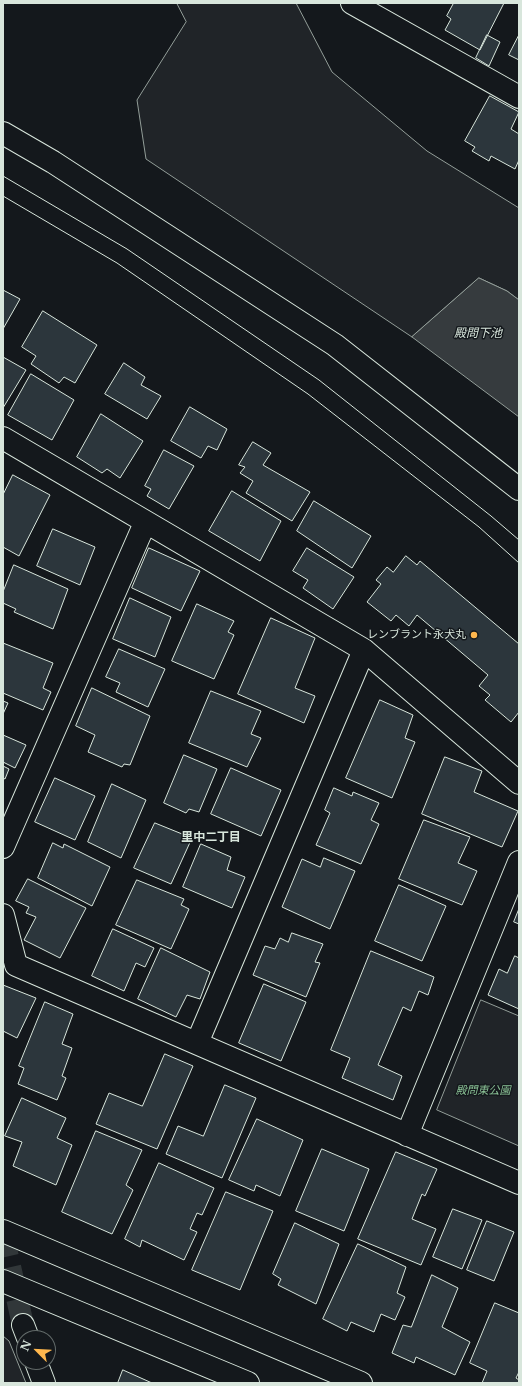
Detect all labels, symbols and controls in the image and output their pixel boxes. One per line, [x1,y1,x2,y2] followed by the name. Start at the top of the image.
[454,327,502,341] water label: 殿問下池
[367,628,466,642] place label: レンブラント永犬丸
[469,630,479,640] marker: レンブラント永犬丸
[181,831,241,845] district label: 里中二丁目
[456,1084,510,1098] park label: 殿問東公園
[16,1330,56,1370] north arrow
[17,1338,34,1353] text: N

